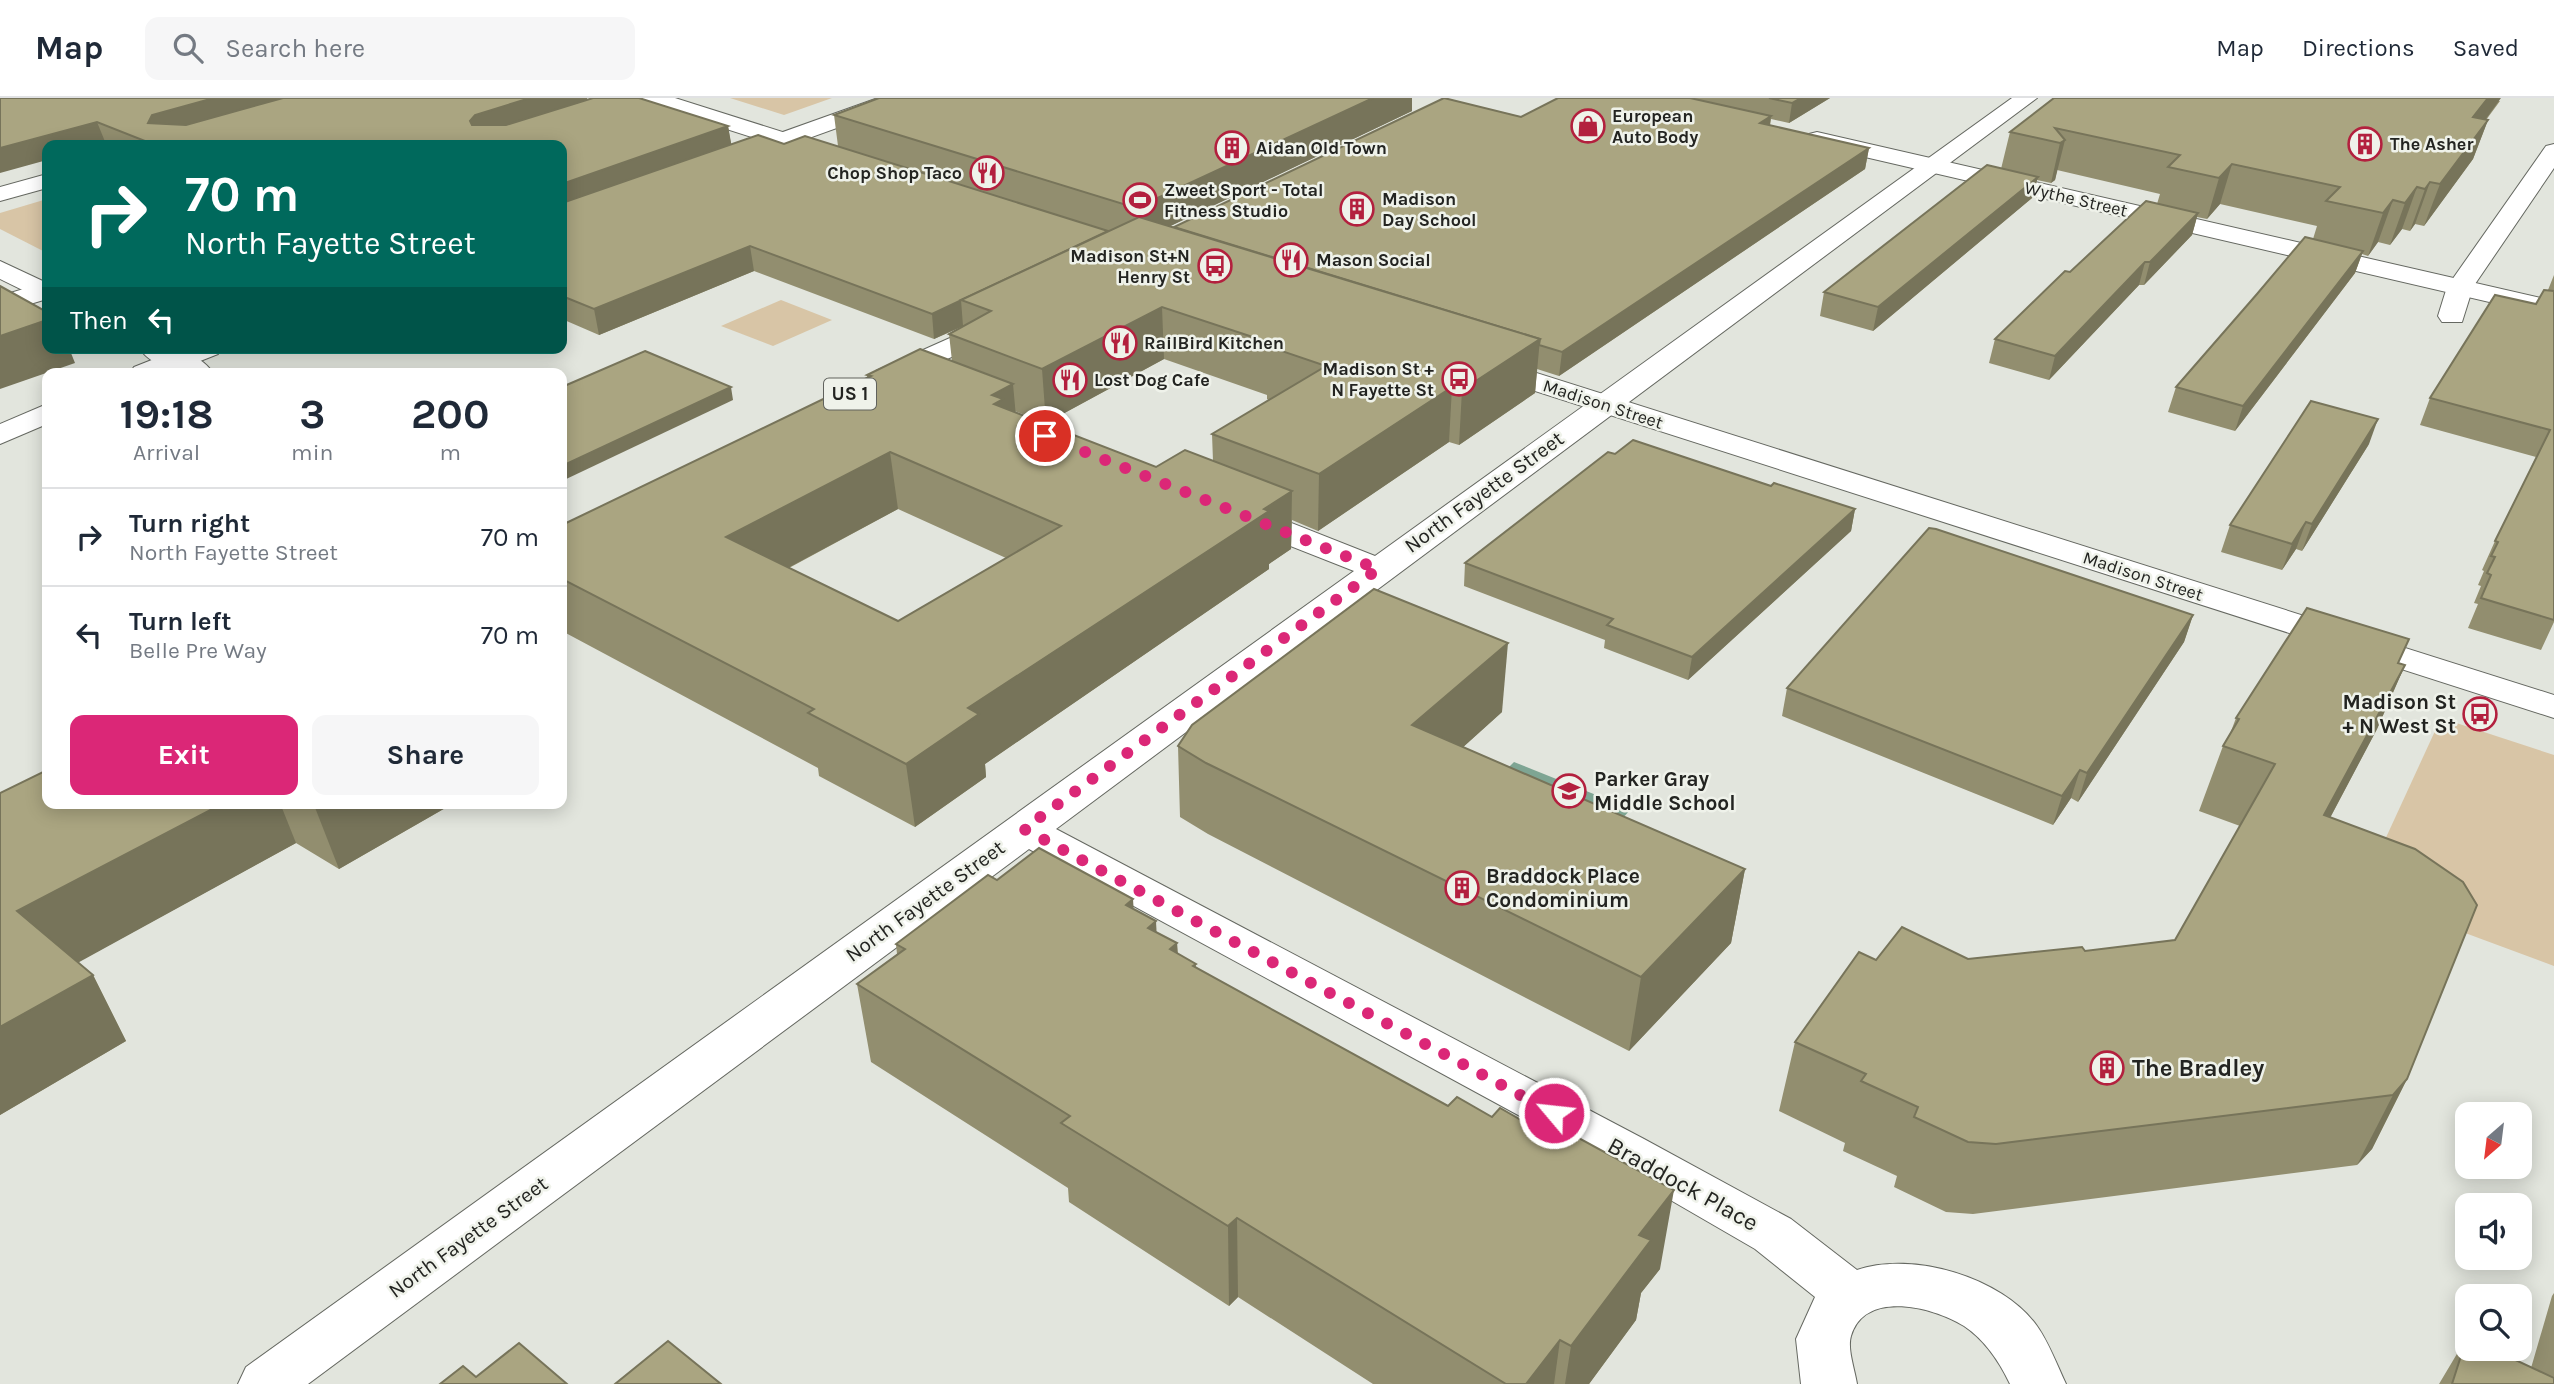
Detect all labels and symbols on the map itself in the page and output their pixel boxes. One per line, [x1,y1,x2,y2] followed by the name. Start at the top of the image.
[1612,105,1698,148] place label: European Auto Body
[1569,107,1607,145] shop icon: European Auto Body
[2346,125,2384,163] building icon: The Asher
[1213,129,1251,167] building icon: Aidan Old Town
[2390,133,2473,155] place label: The Asher
[1256,137,1387,159] place label: Aidan Old Town
[968,154,1006,192] restaurant icon: Chop Shop Taco
[827,162,962,184] place label: Chop Shop Taco
[2022,176,2130,222] street label: Wythe Street
[1164,179,1324,222] place label: Zweet Sport - Total Fitness Studio
[1121,181,1159,219] sports icon: Zweet Sport - Total Fitness Studio
[1382,188,1477,231] place label: Madison Day School
[1338,190,1376,228] building icon: Madison Day School
[1272,241,1310,279] restaurant icon: Mason Social
[1070,245,1190,288] place label: Madison St+N Henry St
[1196,247,1234,285] bus stop icon: Madison St+N Henry St
[1316,249,1431,271] place label: Mason Social
[1101,324,1139,362] restaurant icon: RailBird Kitchen
[1144,332,1284,354] place label: RailBird Kitchen
[1323,358,1434,401] place label: Madison St + N Fayette St
[1440,360,1478,398] bus stop icon: Madison St + N Fayette St
[1051,361,1089,399] restaurant icon: Lost Dog Cafe
[1094,369,1210,391] place label: Lost Dog Cafe
[1540,374,1666,434] street label: Madison Street
[824,378,876,410] road number: US 1
[1015,406,1075,466] pin
[1400,426,1568,558] street label: North Fayette Street
[2080,546,2206,606] street label: Madison Street
[2343,690,2456,738] place label: Madison St + N West St
[2461,695,2499,733] bus stop icon: Madison St + N West St
[1594,767,1736,815] place label: Parker Gray Middle School
[1550,772,1588,810] school or university icon: Parker Gray Middle School
[841,835,1009,967] street label: North Fayette Street
[1486,864,1640,912] place label: Braddock Place Condominium
[1443,869,1481,907] building icon: Braddock Place Condominium
[2088,1049,2126,1087] building icon: The Bradley
[2132,1054,2264,1082] place label: The Bradley
[1517,1076,1591,1150] position arrow
[2455,1102,2532,1180] north arrow
[1603,1131,1763,1237] street label: Braddock Place
[384,1171,552,1303] street label: North Fayette Street

